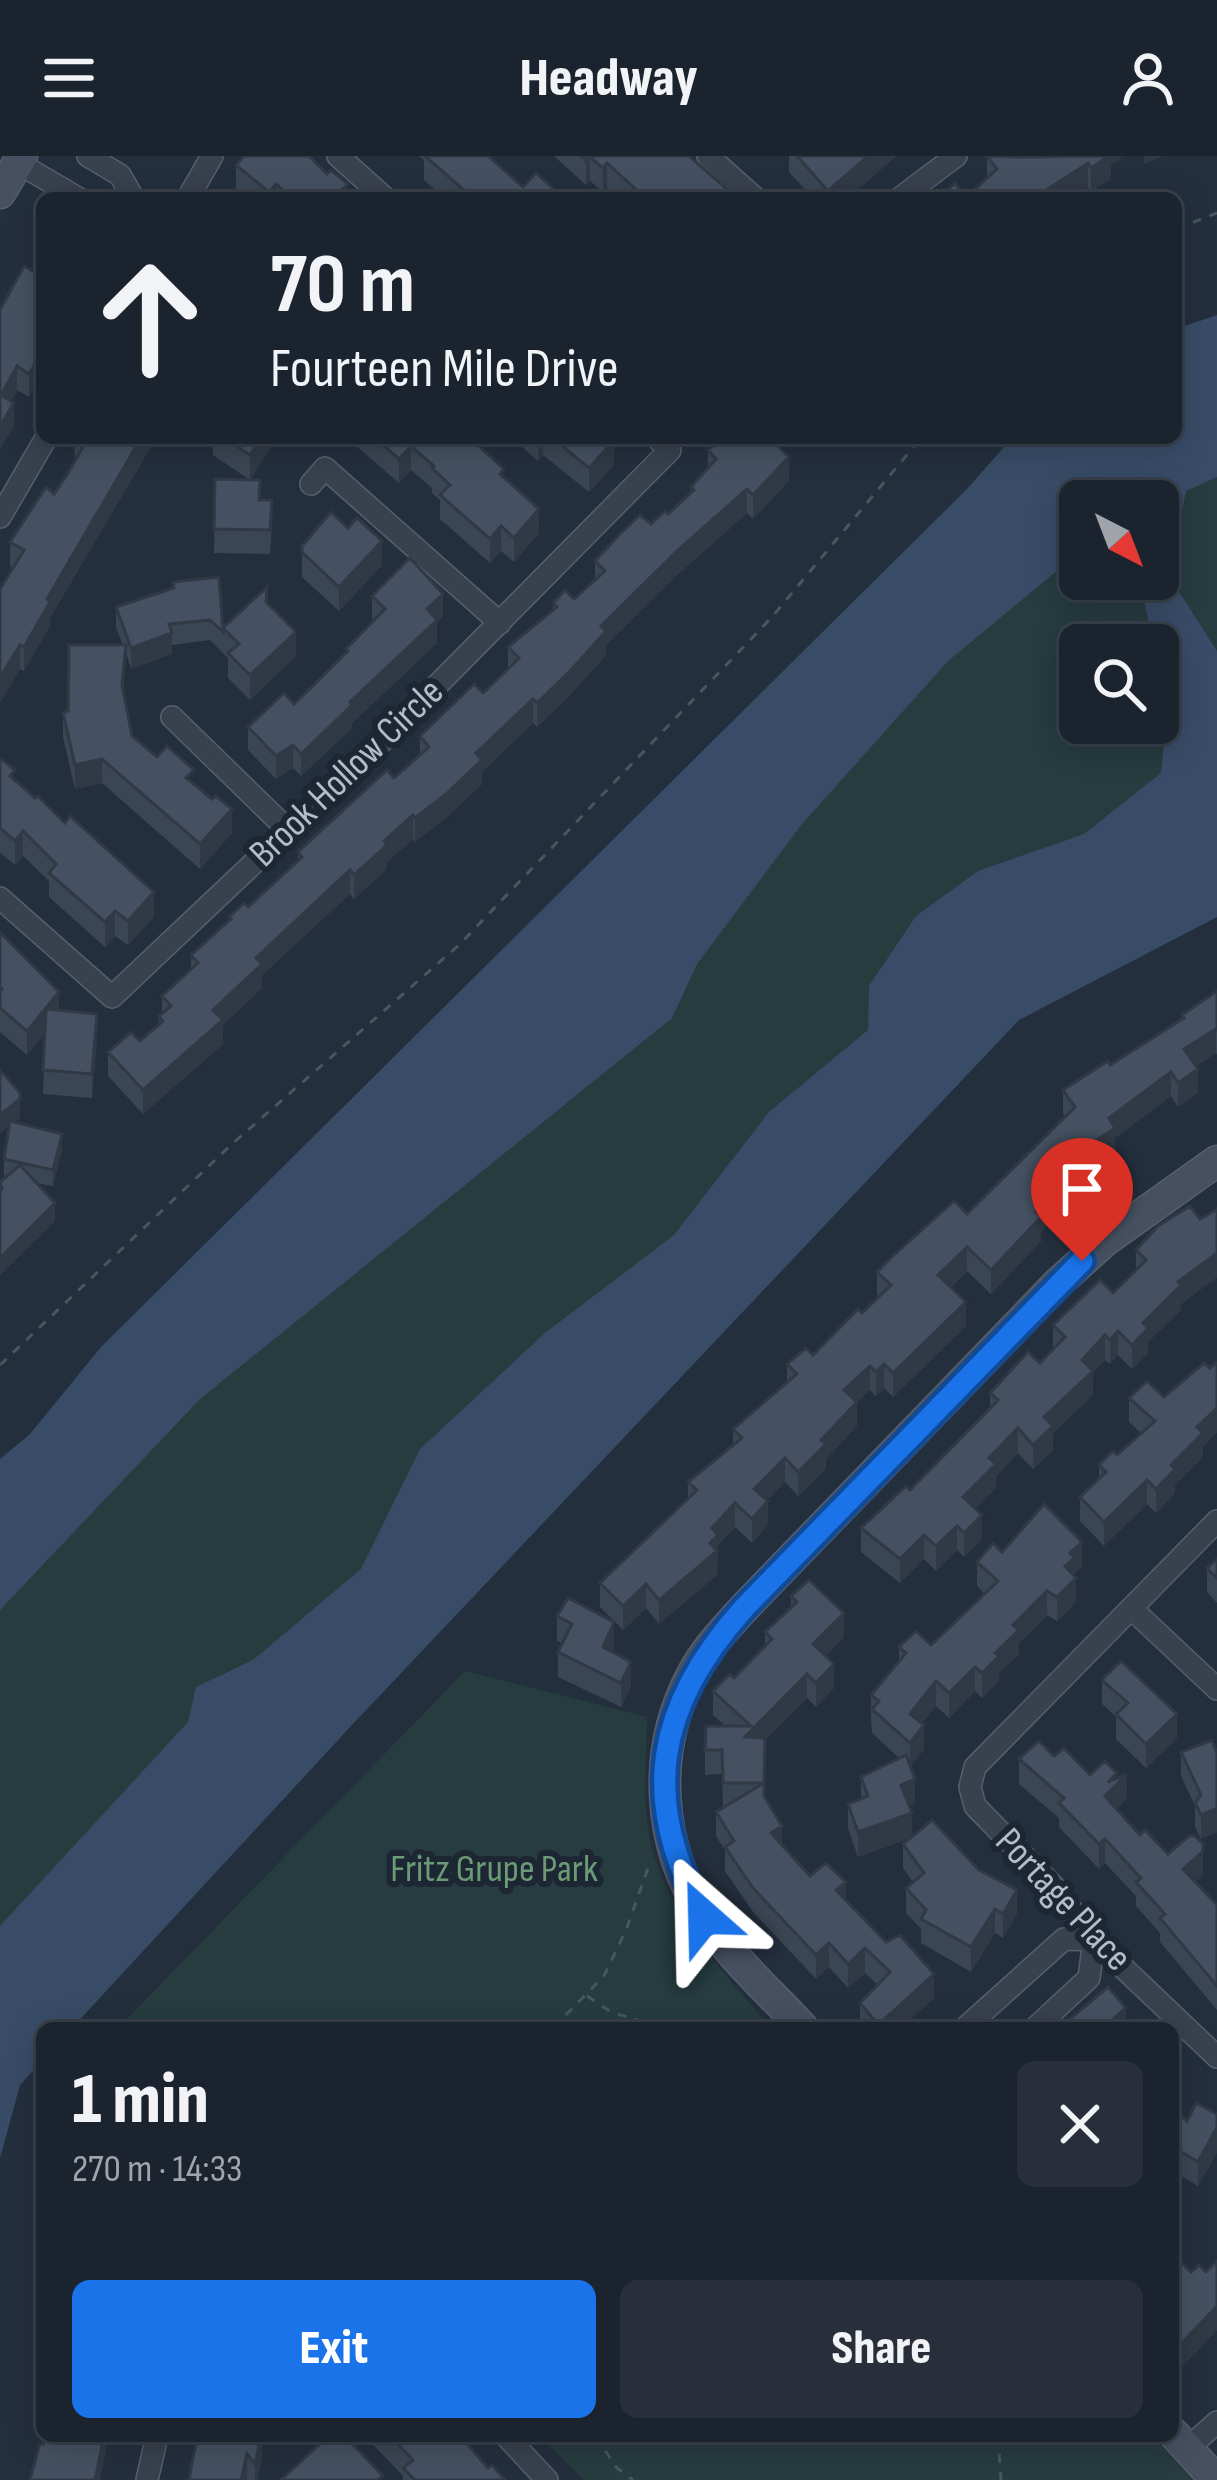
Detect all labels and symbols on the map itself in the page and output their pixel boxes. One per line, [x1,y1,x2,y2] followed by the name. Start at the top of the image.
[1059,480,1179,600] north arrow
[240,669,454,877] street label: Brook Hollow Circle
[1031,1138,1133,1261] pin
[985,1819,1141,1981] street label: Portage Place
[390,1846,598,1893] park label: Fritz Grupe Park
[641,1854,767,1980] position arrow

